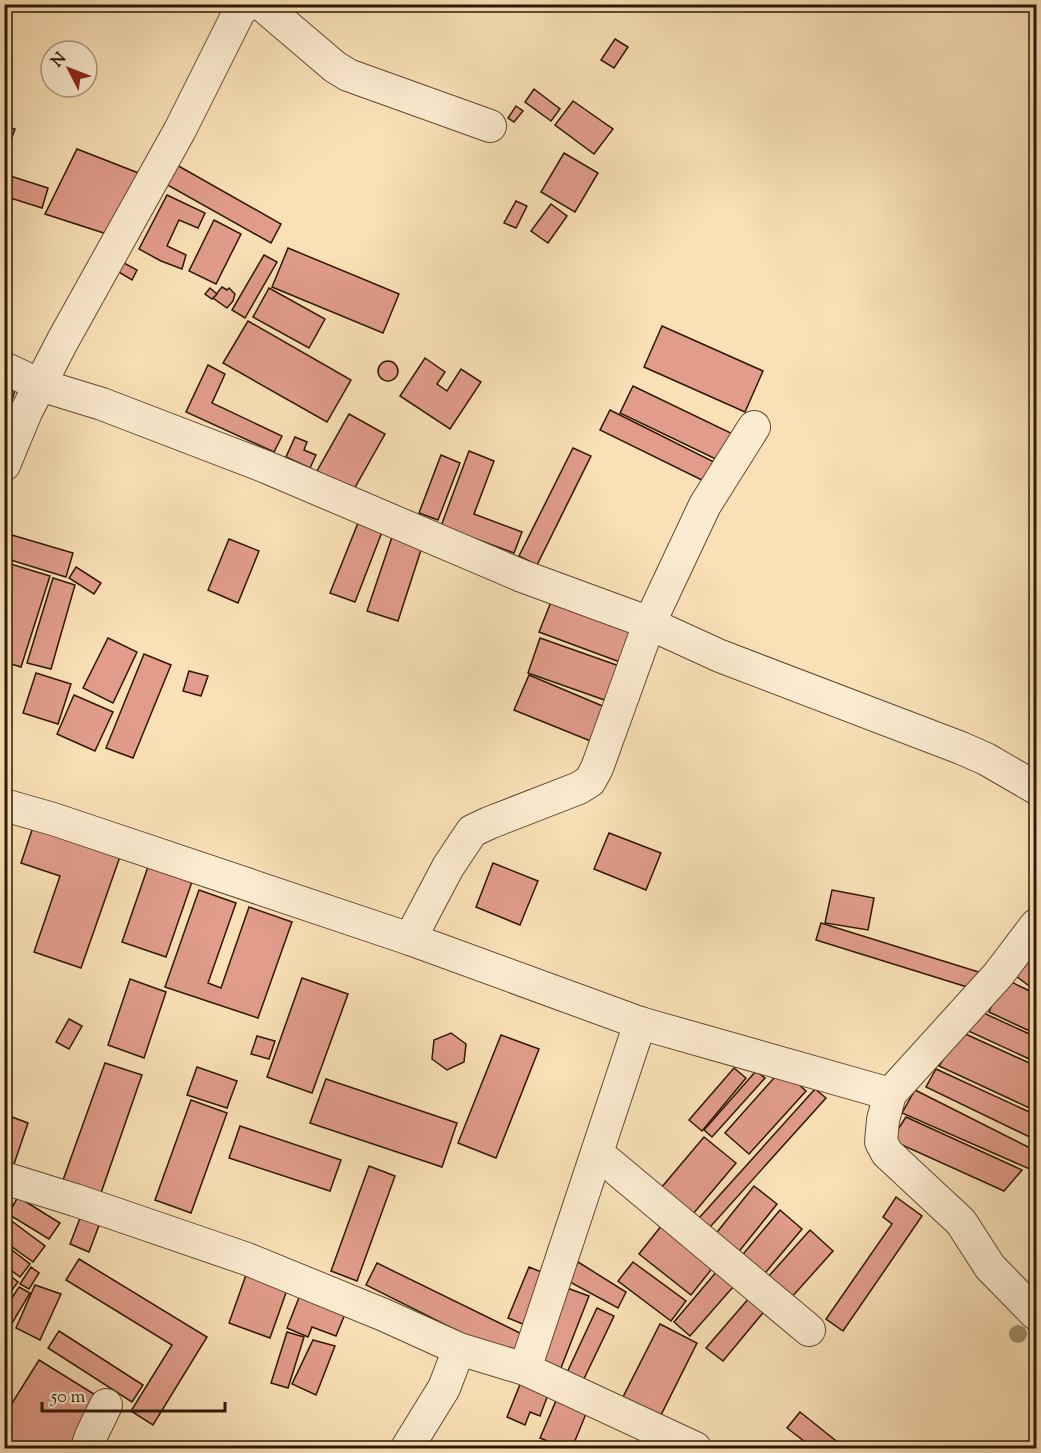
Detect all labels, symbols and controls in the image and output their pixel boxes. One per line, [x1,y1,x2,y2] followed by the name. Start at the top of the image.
[39,39,99,99] north arrow
[47,48,73,73] text: N
[42,1375,225,1413] scale bar
[50,1385,86,1411] text: 50 m

